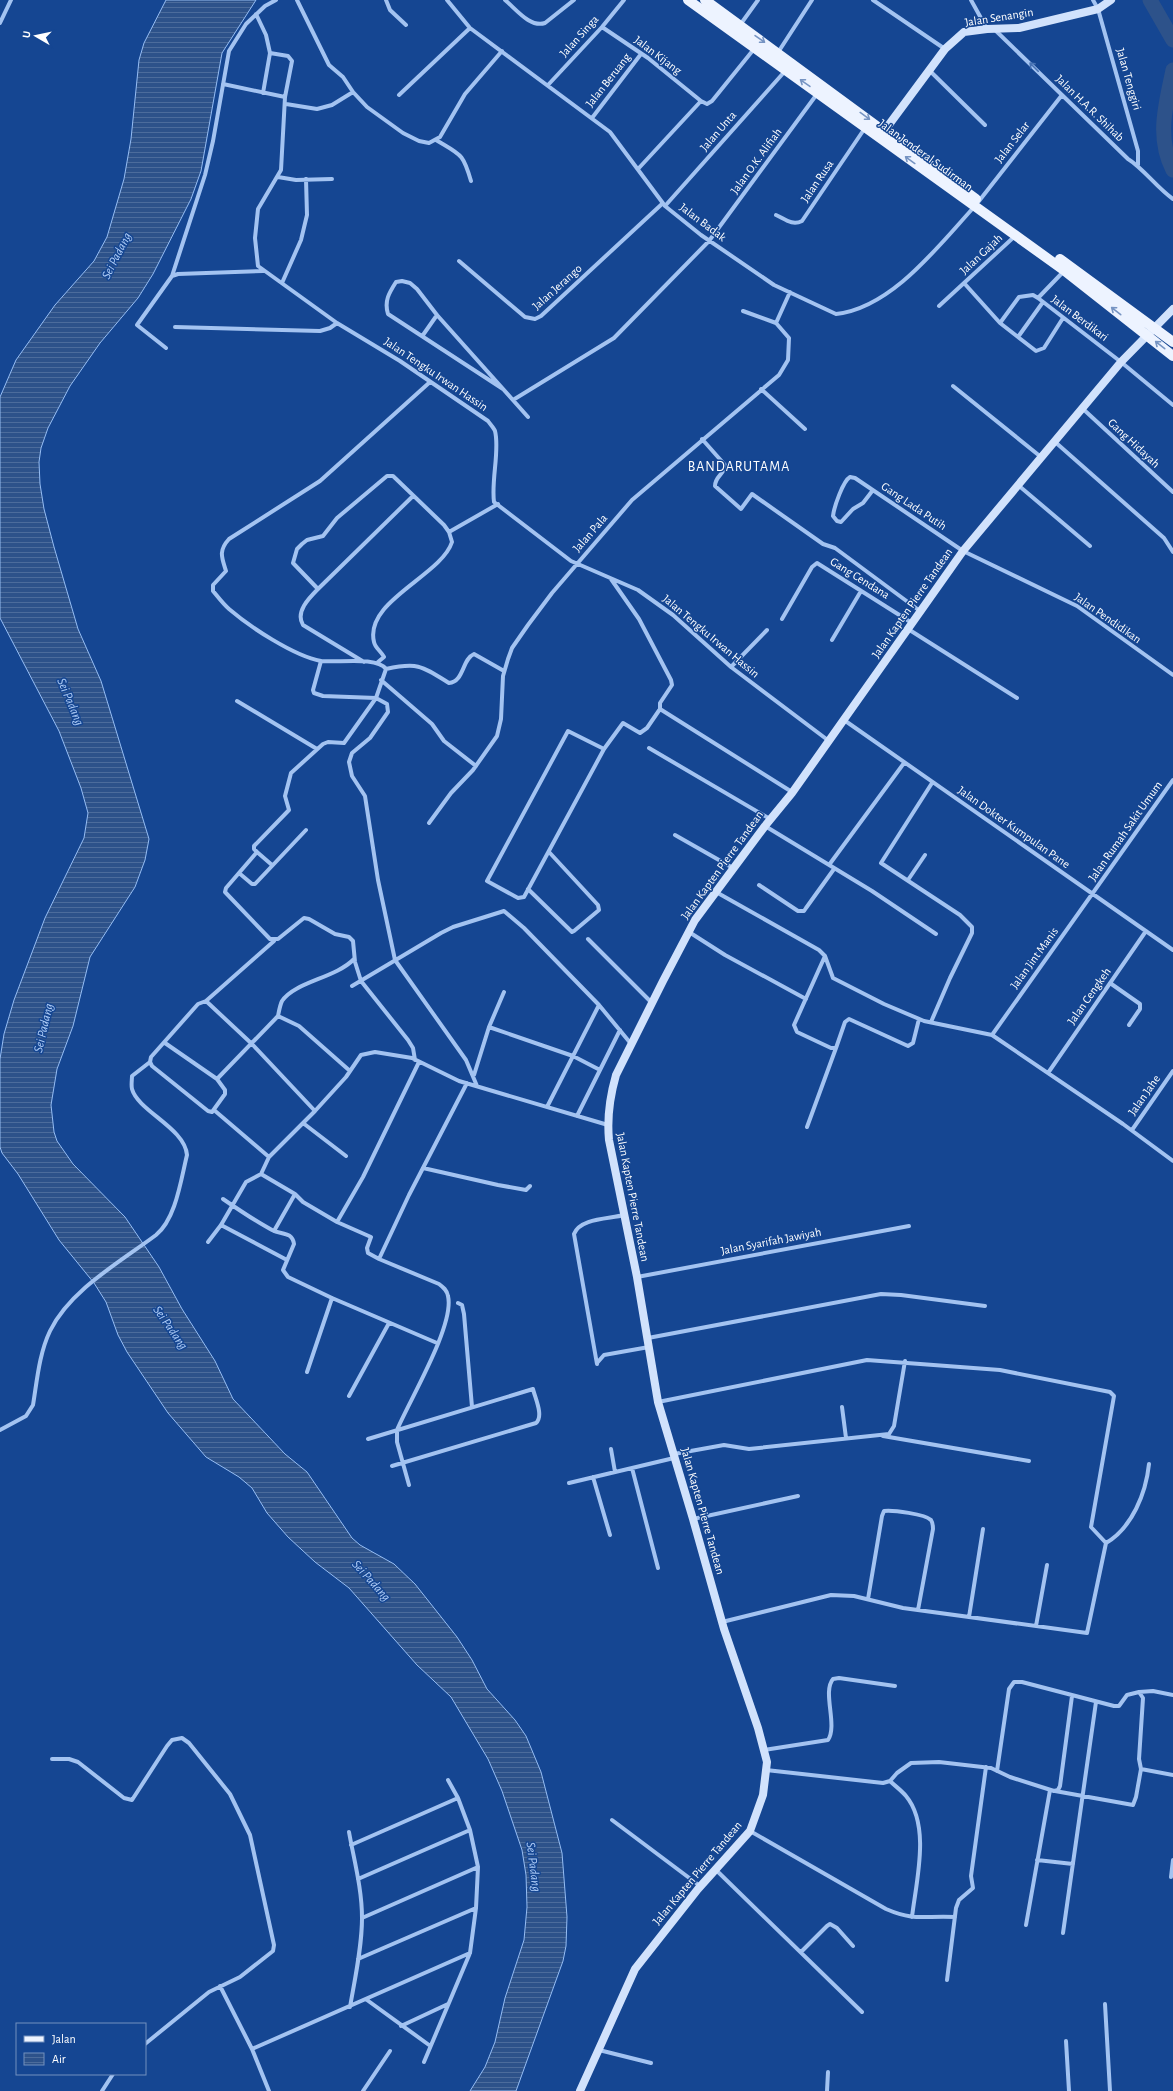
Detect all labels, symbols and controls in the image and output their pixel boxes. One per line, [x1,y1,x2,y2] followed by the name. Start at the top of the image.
[964,6,1034,28] street label: Jalan Senangin
[557,12,601,59] street label: Jalan Singa
[16,16,56,56] north arrow
[21,30,33,39] text: U
[632,33,684,77] street label: Jalan Kijang
[754,35,765,43] one-way arrow
[1114,47,1144,111] street label: Jalan Tenggiri
[583,51,633,109] street label: Jalan Beruang
[1029,62,1039,72] one-way arrow
[1054,72,1126,144] street label: Jalan H.A.R. Shihab
[800,79,811,87] one-way arrow
[698,108,739,153] street label: Jalan Unta
[859,112,870,120] one-way arrow
[877,117,975,193] street label: Jalan Jenderal Sudirman
[992,119,1032,165] street label: Jalan Selar
[728,126,784,196] street label: Jalan O.K. Alifiah
[905,156,916,164] one-way arrow
[799,157,836,204] street label: Jalan Rusa
[678,201,729,244] street label: Jalan Badak
[100,230,134,281] water label: Sei Padang
[957,231,1005,277] street label: Jalan Gajah
[530,262,584,312] street label: Jalan Jerango
[1049,293,1111,343] street label: Jalan Berdikari
[1111,307,1122,315] one-way arrow
[382,335,490,413] street label: Jalan Tengku Irwan Hassin
[1154,341,1165,350] one-way arrow
[1105,416,1162,471] street label: Gang Hidayah
[688,460,790,474] district label: BANDARUTAMA
[879,480,949,532] street label: Gang Lada Putih
[571,512,610,554] street label: Jalan Pala
[870,546,954,660] street label: Jalan Kapten Pierre Tandean
[828,555,892,601] street label: Gang Cendana
[1073,591,1143,645] street label: Jalan Pendidikan
[660,592,762,680] street label: Jalan Tengku Irwan Hassin
[54,676,86,728] water label: Sei Padang
[1086,779,1164,883] street label: Jalan Rumah Sakit Umum
[956,784,1072,870] street label: Jalan Dokter Kumpulan Pane
[679,808,765,922] street label: Jalan Kapten Pierre Tandean
[1008,925,1060,991] street label: Jalan Jint Manis
[1065,965,1113,1027] street label: Jalan Cengkeh
[32,1002,56,1054] water label: Sei Padang
[1126,1073,1162,1117] street label: Jalan Jahe
[615,1132,651,1262] street label: Jalan Kapten Pierre Tandean
[720,1225,822,1258] street label: Jalan Syarifah Jawiyah
[150,1304,190,1352] water label: Sei Padang
[679,1446,727,1576] street label: Jalan Kapten Pierre Tandean
[349,1558,393,1604] water label: Sei Padang
[650,1819,744,1927] street label: Jalan Kapten Pierre Tandean
[523,1841,543,1893] water label: Sei Padang
[16,2023,146,2075] legend
[52,2033,76,2045] text: Jalan
[52,2053,66,2065] text: Air

